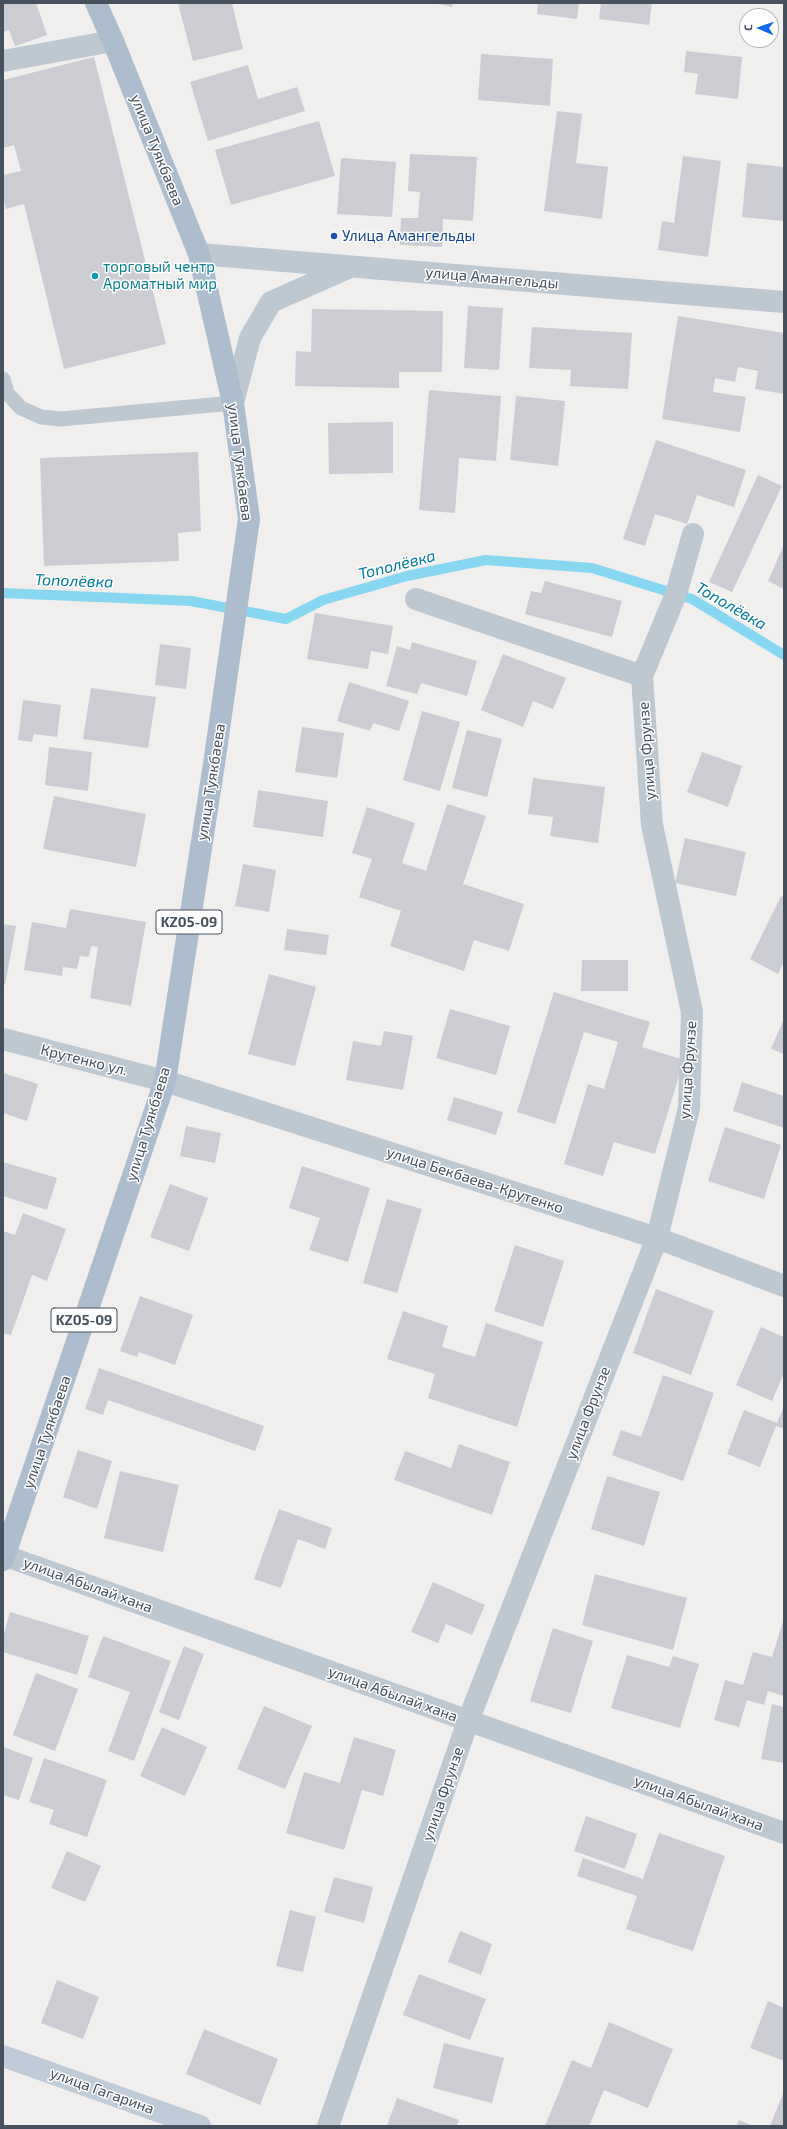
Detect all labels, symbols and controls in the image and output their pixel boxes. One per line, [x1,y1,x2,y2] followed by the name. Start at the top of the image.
[739,8,779,48] north arrow
[741,24,754,31] text: С
[126,92,188,208] street label: улица Туякбаева
[342,227,475,245] place label: Улица Амангельды
[329,231,339,241] marker: Улица Амангельды
[103,258,217,293] place label: торговый чентр Ароматный мир
[425,263,559,293] street label: улица Амангельды
[90,271,100,281] marker: торговый чентр Ароматный мир
[224,402,256,522] street label: улица Туякбаева
[356,546,438,584] water label: Тополёвка
[34,570,114,592] water label: Тополёвка
[692,578,770,634] water label: Тополёвка
[635,701,659,801] street label: улица Фрунзе
[193,722,229,842] street label: улица Туякбаева
[156,910,222,934] road number: KZ05-09
[676,1020,700,1120] street label: улица Фрунзе
[39,1041,129,1079] street label: Крутенко ул.
[122,1065,174,1183] street label: улица Туякбаева
[384,1143,566,1217] street label: улица Бекбаева-Крутенко
[51,1308,117,1332] road number: KZ05-09
[562,1364,614,1462] street label: улица Фрунзе
[19,1373,75,1491] street label: улица Туякбаева
[21,1553,155,1617] street label: улица Абылай хана
[326,1662,460,1726] street label: улица Абылай хана
[418,1745,468,1843] street label: улица Фрунзе
[632,1771,766,1835] street label: улица Абылай хана
[48,2064,156,2118] street label: улица Гагарина

